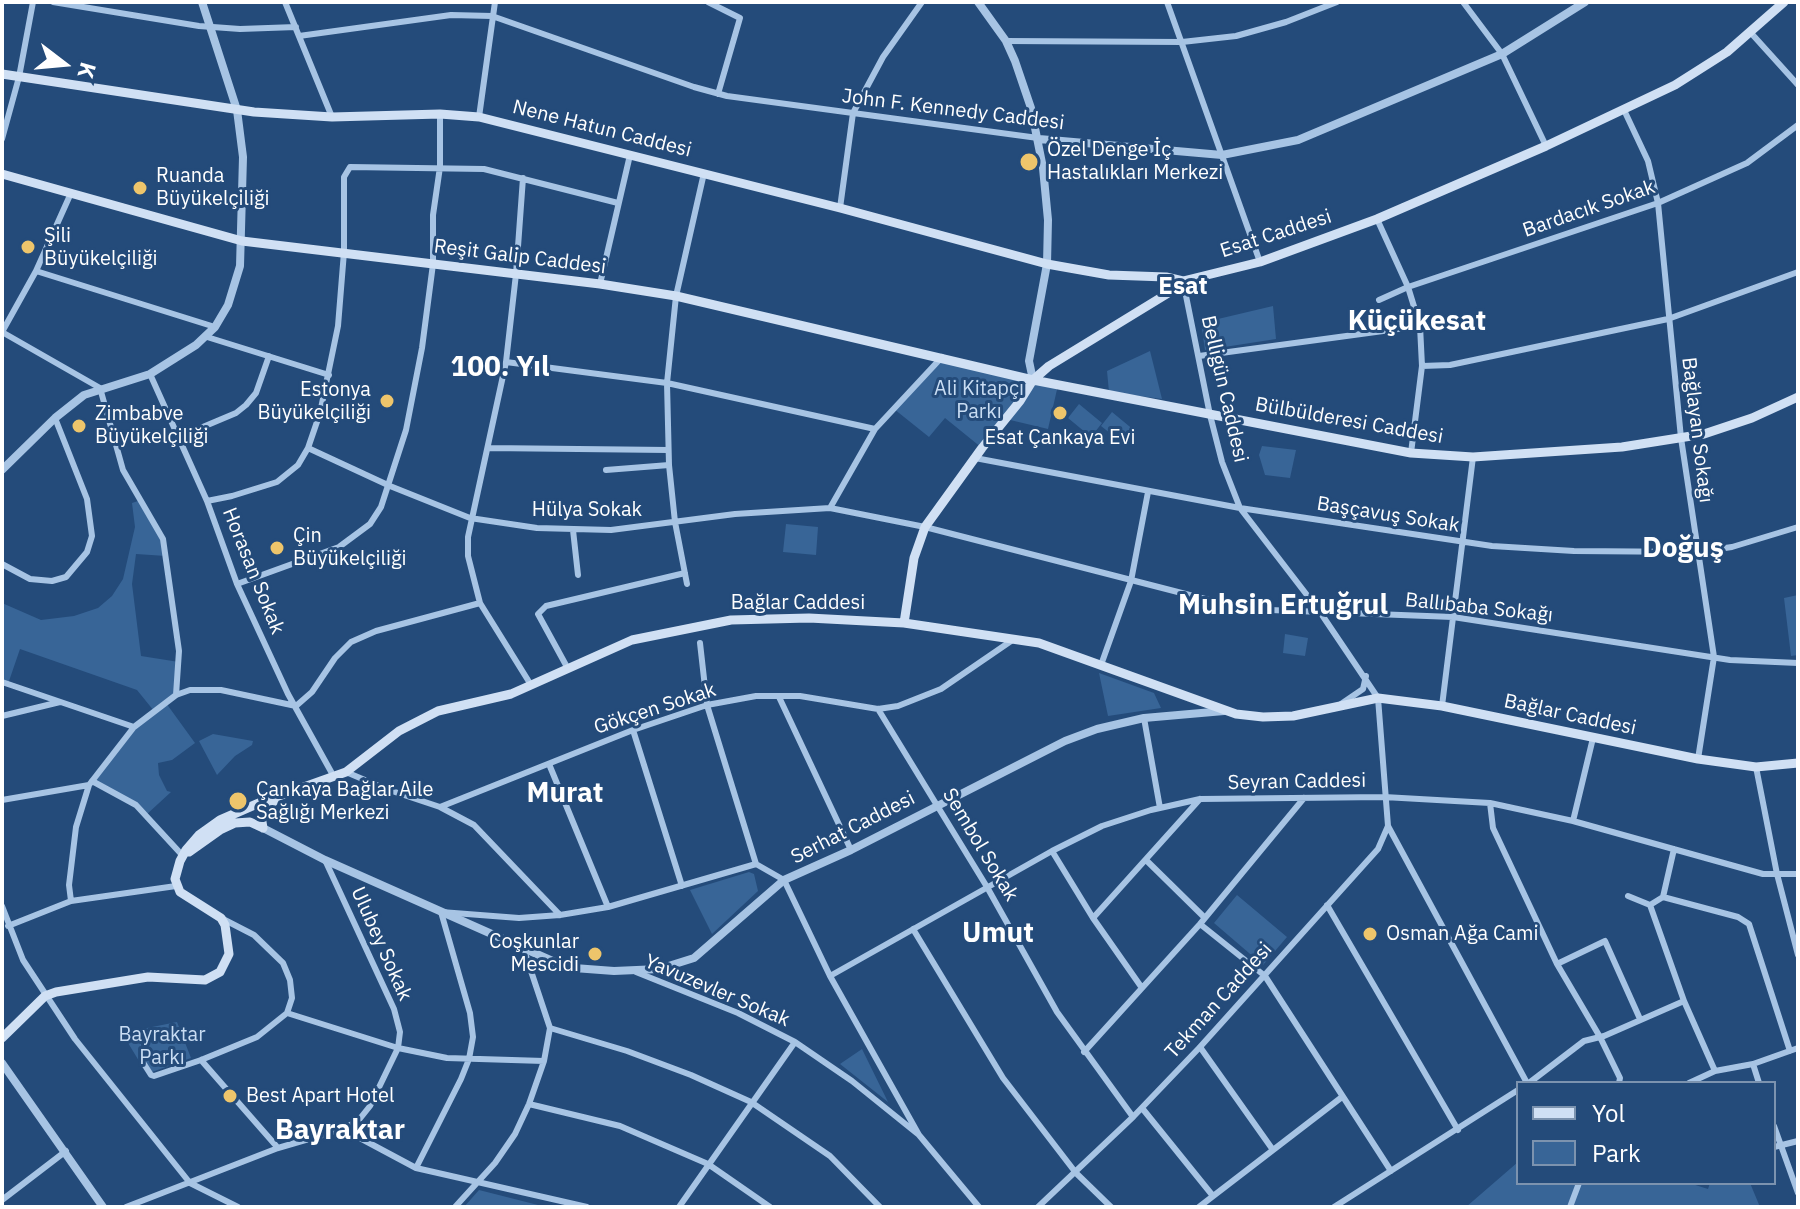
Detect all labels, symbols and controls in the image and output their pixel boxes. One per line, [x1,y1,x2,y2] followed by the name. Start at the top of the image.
[24,24,104,104] north arrow
[72,59,104,82] text: K
[840,84,1066,136] street label: John F. Kennedy Caddesi
[510,95,694,163] street label: Nene Hatun Caddesi
[1047,138,1223,185] place label: Özel Denge İç Hastalıkları Merkezi
[1018,151,1040,173] marker: Özel Denge İç Hastalıkları Merkezi
[156,164,269,211] place label: Ruanda Büyükelçiliği
[1520,175,1658,243] street label: Bardacık Sokak
[131,179,149,197] marker: Ruanda Büyükelçiliği
[1217,205,1335,263] street label: Esat Caddesi
[44,224,157,271] place label: Şili Büyükelçiliği
[433,235,607,279] street label: Reşit Galip Caddesi
[19,238,37,256] marker: Şili Büyükelçiliği
[1158,273,1208,301] district label: Esat
[1348,305,1486,339] district label: Küçükesat
[1195,313,1253,465] street label: Belligün Caddesi
[450,351,550,385] district label: 100. Yıl
[1676,356,1718,504] street label: Bağlayan Sokağı
[934,377,1024,424] park label: Ali Kitapçı Parkı
[258,378,371,425] place label: Estonya Büyükelçiliği
[378,392,396,410] marker: Estonya Büyükelçiliği
[1253,393,1445,449] street label: Bülbülderesi Caddesi
[95,402,208,449] place label: Zimbabve Büyükelçiliği
[1051,404,1069,422] marker: Esat Çankaya Evi
[70,417,88,435] marker: Zimbabve Büyükelçiliği
[985,426,1135,450] place label: Esat Çankaya Evi
[1315,492,1461,538] street label: Başçavuş Sokak
[532,498,642,522] street label: Hülya Sokak
[217,504,289,638] street label: Horasan Sokak
[293,524,406,571] place label: Çin Büyükelçiliği
[1642,532,1724,566] district label: Doğuş
[268,539,286,557] marker: Çin Büyükelçiliği
[1404,588,1554,628] street label: Ballıbaba Sokağı
[1178,589,1388,623] district label: Muhsin Ertuğrul
[731,591,865,615] street label: Bağlar Caddesi
[591,678,719,740] street label: Gökçen Sokak
[1502,689,1638,741] street label: Bağlar Caddesi
[1228,769,1366,795] street label: Seyran Caddesi
[526,777,604,811] district label: Murat
[256,778,433,825] place label: Çankaya Bağlar Aile Sağlığı Merkezi
[937,784,1023,906] street label: Sembol Sokak
[787,786,919,870] street label: Serhat Caddesi
[227,790,249,812] marker: Çankaya Bağlar Aile Sağlığı Merkezi
[345,883,417,1005] street label: Ulubey Sokak
[962,917,1034,951] district label: Umut
[1386,922,1538,946] place label: Osman Ağa Cami
[1361,925,1379,943] marker: Osman Ağa Cami
[489,930,579,977] place label: Coşkunlar Mescidi
[1161,938,1277,1064] street label: Tekman Caddesi
[586,945,604,963] marker: Coşkunlar Mescidi
[641,950,793,1032] street label: Yavuzevler Sokak
[119,1023,205,1070] park label: Bayraktar Parkı
[1516,1081,1776,1185] legend
[246,1084,394,1108] place label: Best Apart Hotel
[221,1087,239,1105] marker: Best Apart Hotel
[1592,1097,1625,1129] text: Yol
[275,1114,405,1148] district label: Bayraktar
[1592,1137,1641,1169] text: Park

